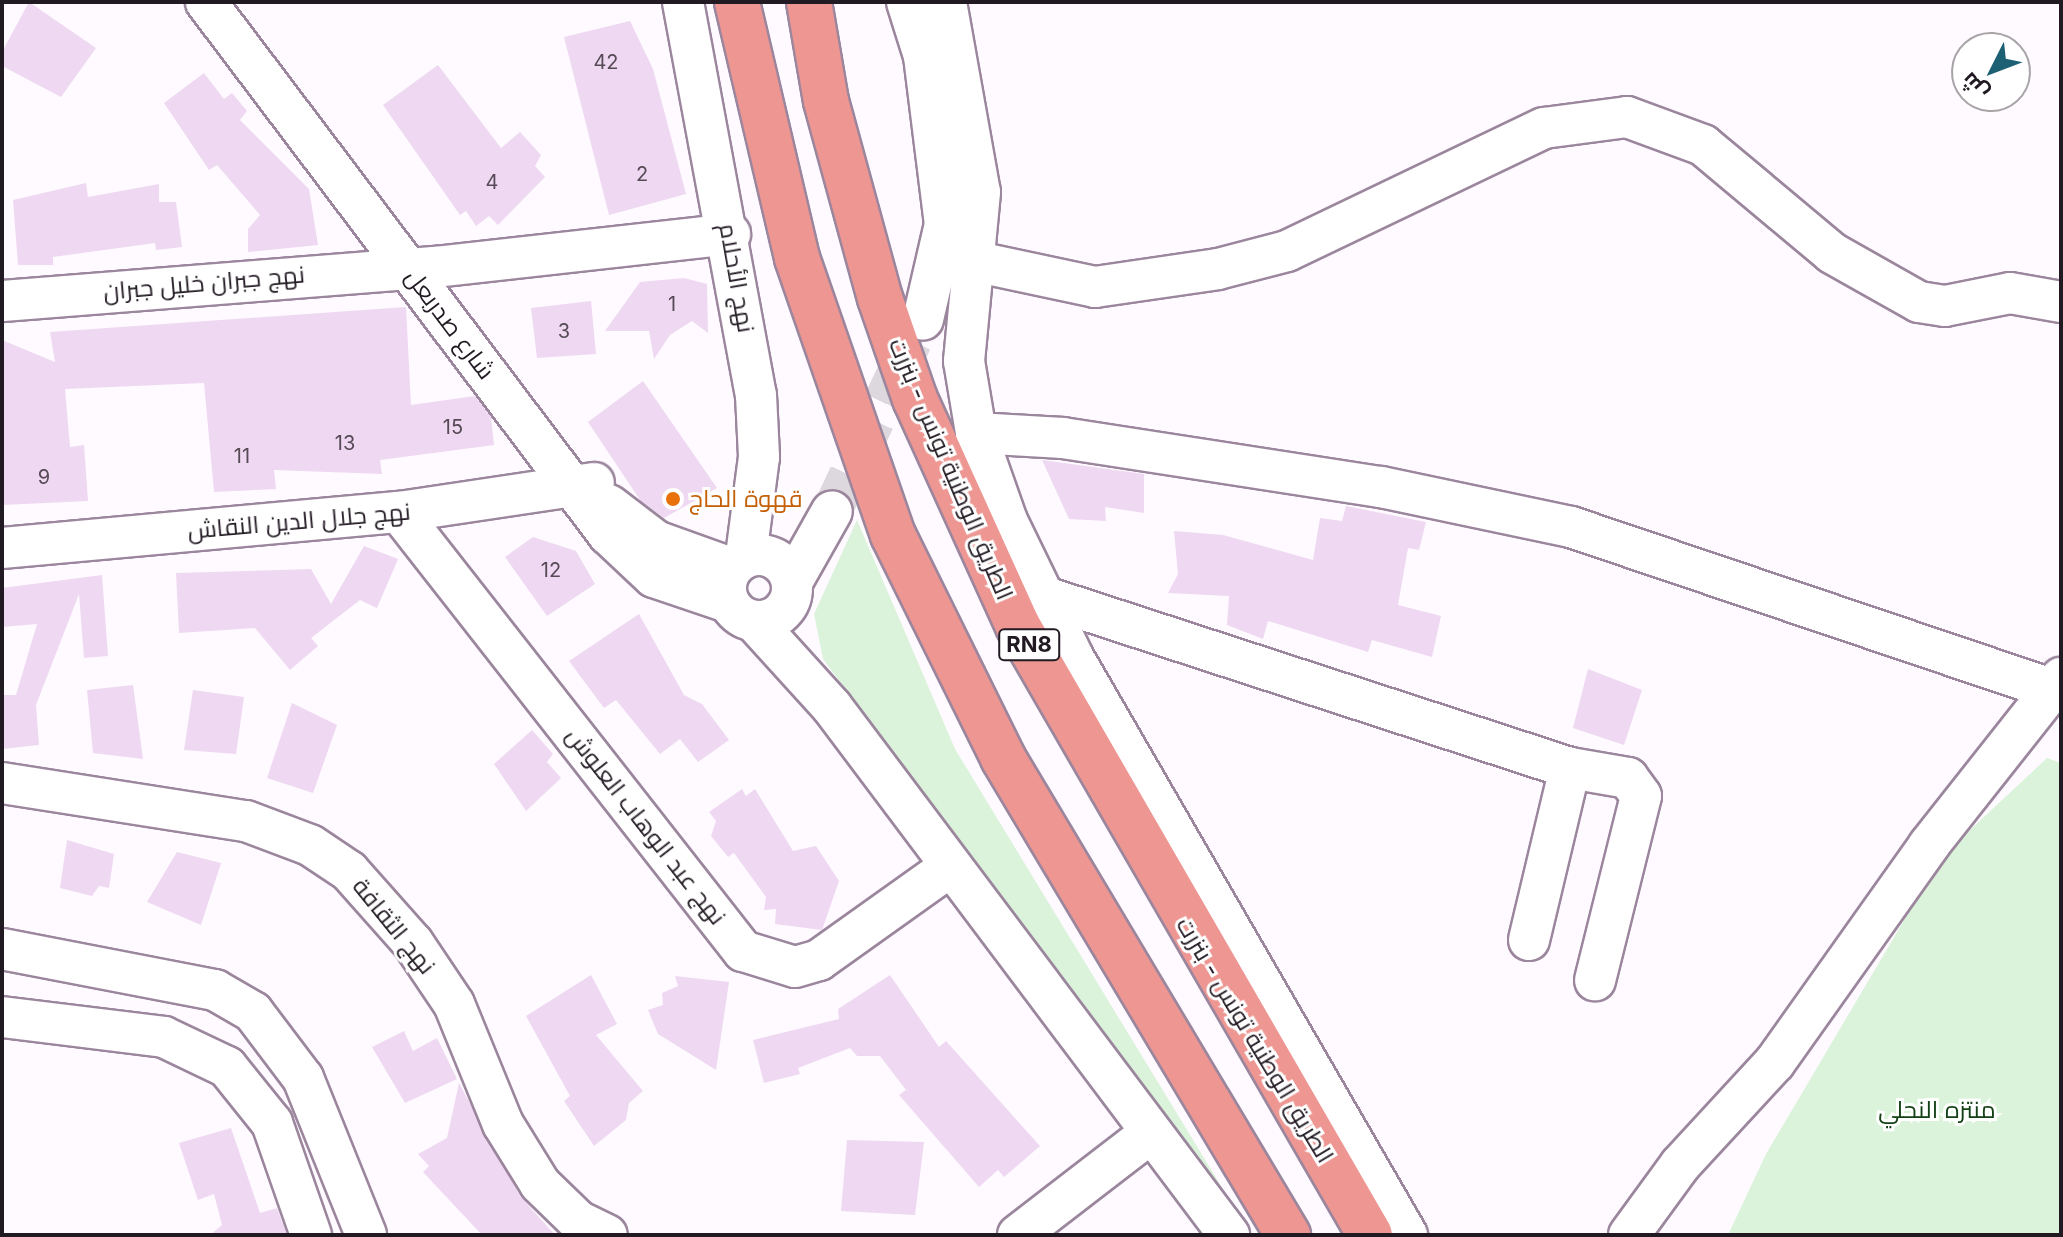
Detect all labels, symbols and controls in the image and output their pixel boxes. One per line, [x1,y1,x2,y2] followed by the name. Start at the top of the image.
[1951,32,2031,112] north arrow
[593,50,619,74] house number: 42
[1956,68,1994,106] text: ش
[636,162,648,186] house number: 2
[486,170,498,194] house number: 4
[713,221,761,335] street label: نهج الأحلام
[102,260,306,306] street label: نهج جبران خليل جبران
[399,263,501,385] street label: شارع صدربعل
[668,292,676,316] house number: 1
[558,319,570,343] house number: 3
[883,334,1019,604] street label: الطريق الوطنية تونس - بنزرت
[443,415,463,439] house number: 15
[335,431,355,455] house number: 13
[234,444,250,468] house number: 11
[38,465,50,489] house number: 9
[689,485,803,513] place label: قهوة الحاج
[664,490,682,508] marker: قهوة الحاج
[186,497,412,545] street label: نهج جلال الدين النقاش
[541,558,561,582] house number: 12
[997,627,1061,663] road number: RN8
[560,722,732,930] street label: نهج عبد الوهاب العلوش
[347,872,441,980] street label: نهج الثقافة
[1170,912,1340,1168] street label: الطريق الوطنية تونس - بنزرت
[1878,1096,1996,1124] park label: منتزه النحلي

